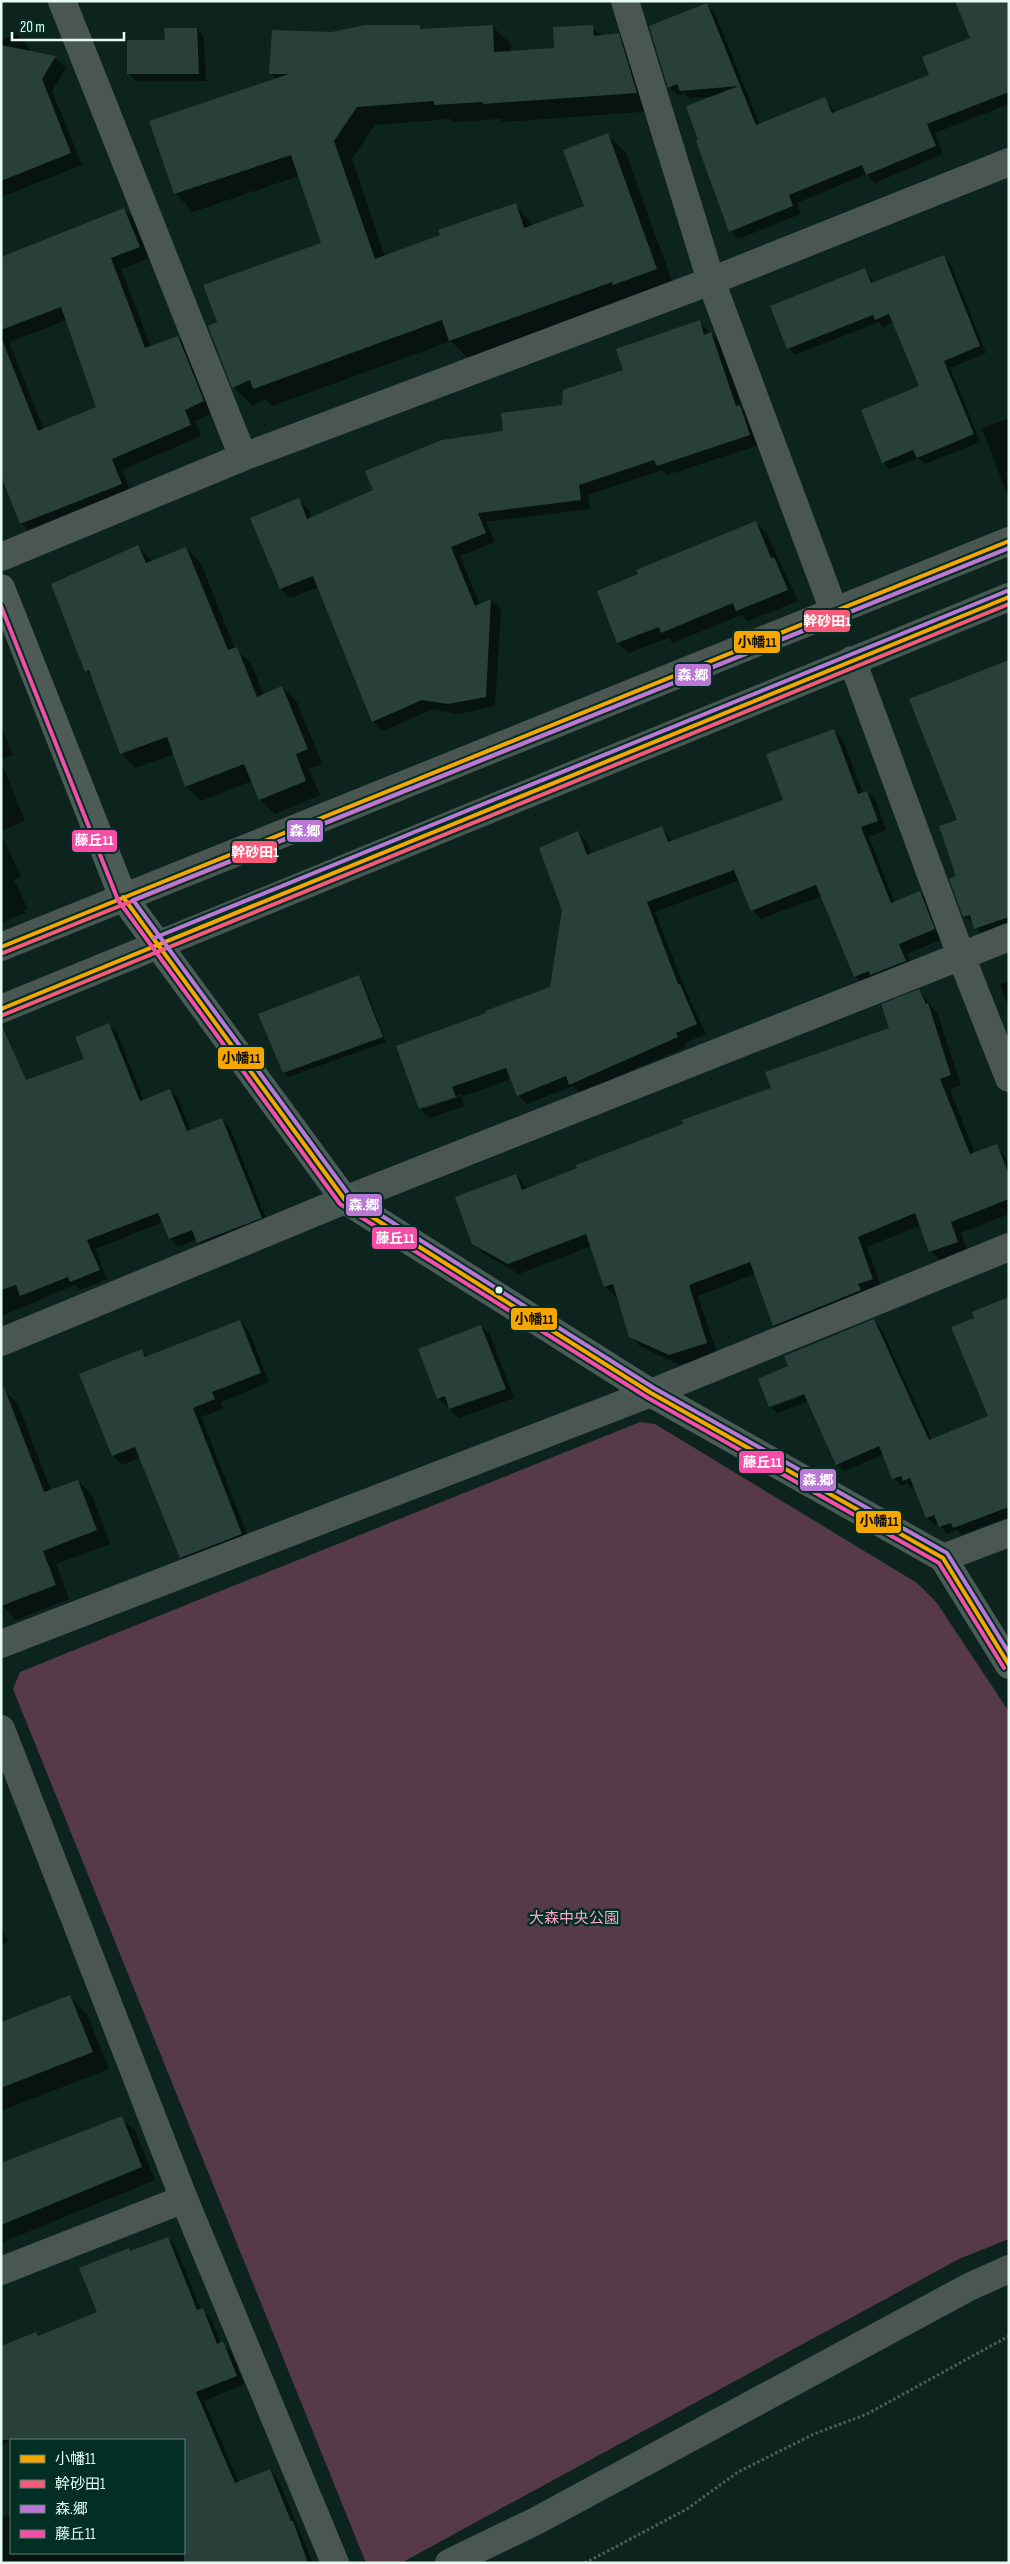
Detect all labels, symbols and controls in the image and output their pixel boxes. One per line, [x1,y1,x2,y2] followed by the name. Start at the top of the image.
[12,10,125,42] scale bar
[20,18,45,37] text: 20 m
[803,609,851,633] line badge: 幹砂田1
[803,613,851,630] text: 幹砂田1
[733,630,781,654] line badge: 小幡11
[738,634,777,651] text: 小幡11
[674,663,712,687] line badge: 森.郷
[677,667,709,684] text: 森.郷
[286,819,324,843] line badge: 森.郷
[289,823,321,840] text: 森.郷
[71,829,118,853] line badge: 藤丘11
[75,832,114,849] text: 藤丘11
[231,840,278,864] line badge: 幹砂田1
[231,844,279,861] text: 幹砂田1
[217,1046,265,1070] line badge: 小幡11
[222,1050,261,1067] text: 小幡11
[345,1193,383,1217] line badge: 森.郷
[348,1197,380,1214] text: 森.郷
[371,1226,418,1250] line badge: 藤丘11
[376,1230,415,1247] text: 藤丘11
[494,1285,504,1295] unlabelled marker
[510,1307,558,1331] line badge: 小幡11
[515,1311,554,1328] text: 小幡11
[738,1450,785,1474] line badge: 藤丘11
[743,1454,782,1471] text: 藤丘11
[799,1468,837,1492] line badge: 森.郷
[802,1472,834,1489] text: 森.郷
[855,1510,902,1534] line badge: 小幡11
[860,1513,899,1530] text: 小幡11
[529,1909,619,1928] park label: 大森中央公園
[10,2439,185,2554] legend
[55,2450,96,2469] text: 小幡11
[55,2475,106,2494] text: 幹砂田1
[55,2500,88,2519] text: 森.郷
[55,2525,96,2544] text: 藤丘11

